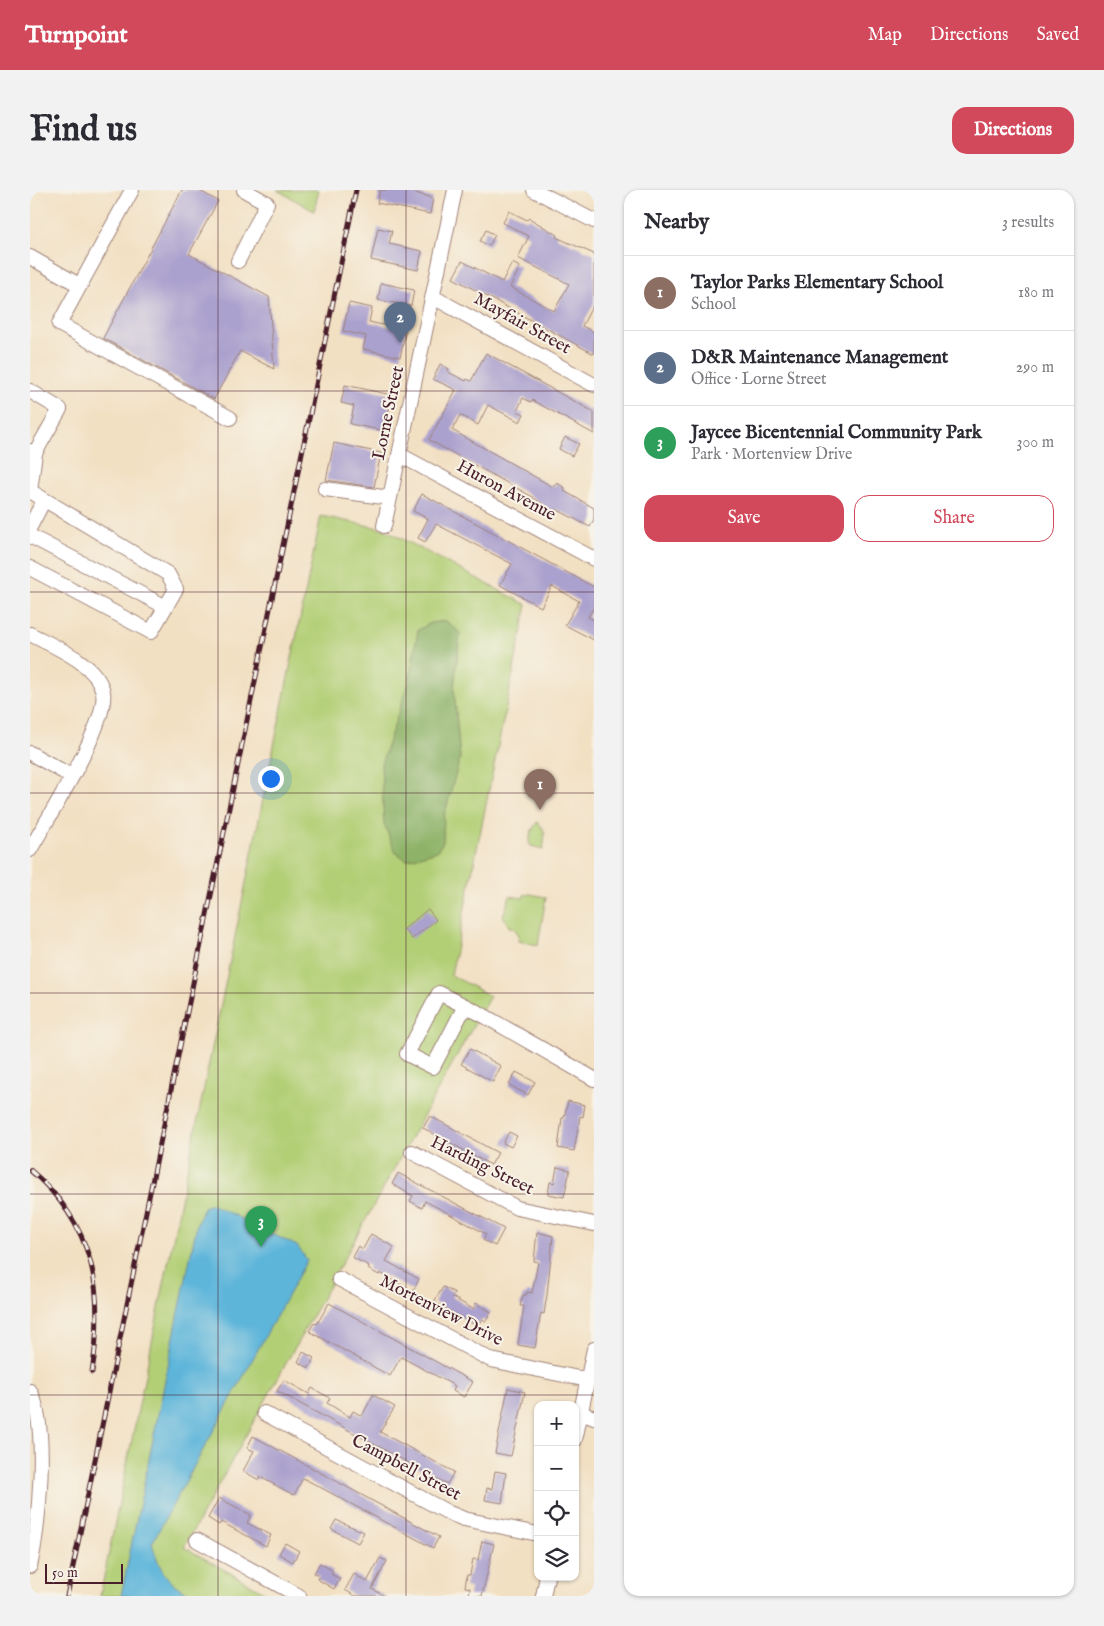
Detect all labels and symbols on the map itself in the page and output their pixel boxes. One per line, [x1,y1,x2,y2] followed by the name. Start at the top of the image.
[469,288,575,360] street label: Mayfair Street
[384,302,416,343] pin: 2
[368,364,410,462] street label: Lorne Street
[452,455,560,527] street label: Huron Avenue
[258,766,284,792] your location
[524,769,556,810] pin: 1
[427,1131,537,1201] street label: Harding Street
[245,1206,277,1247] pin: 3
[375,1270,507,1352] street label: Mortenview Drive
[347,1430,465,1506] street label: Campbell Street
[45,1561,122,1584] scale bar

